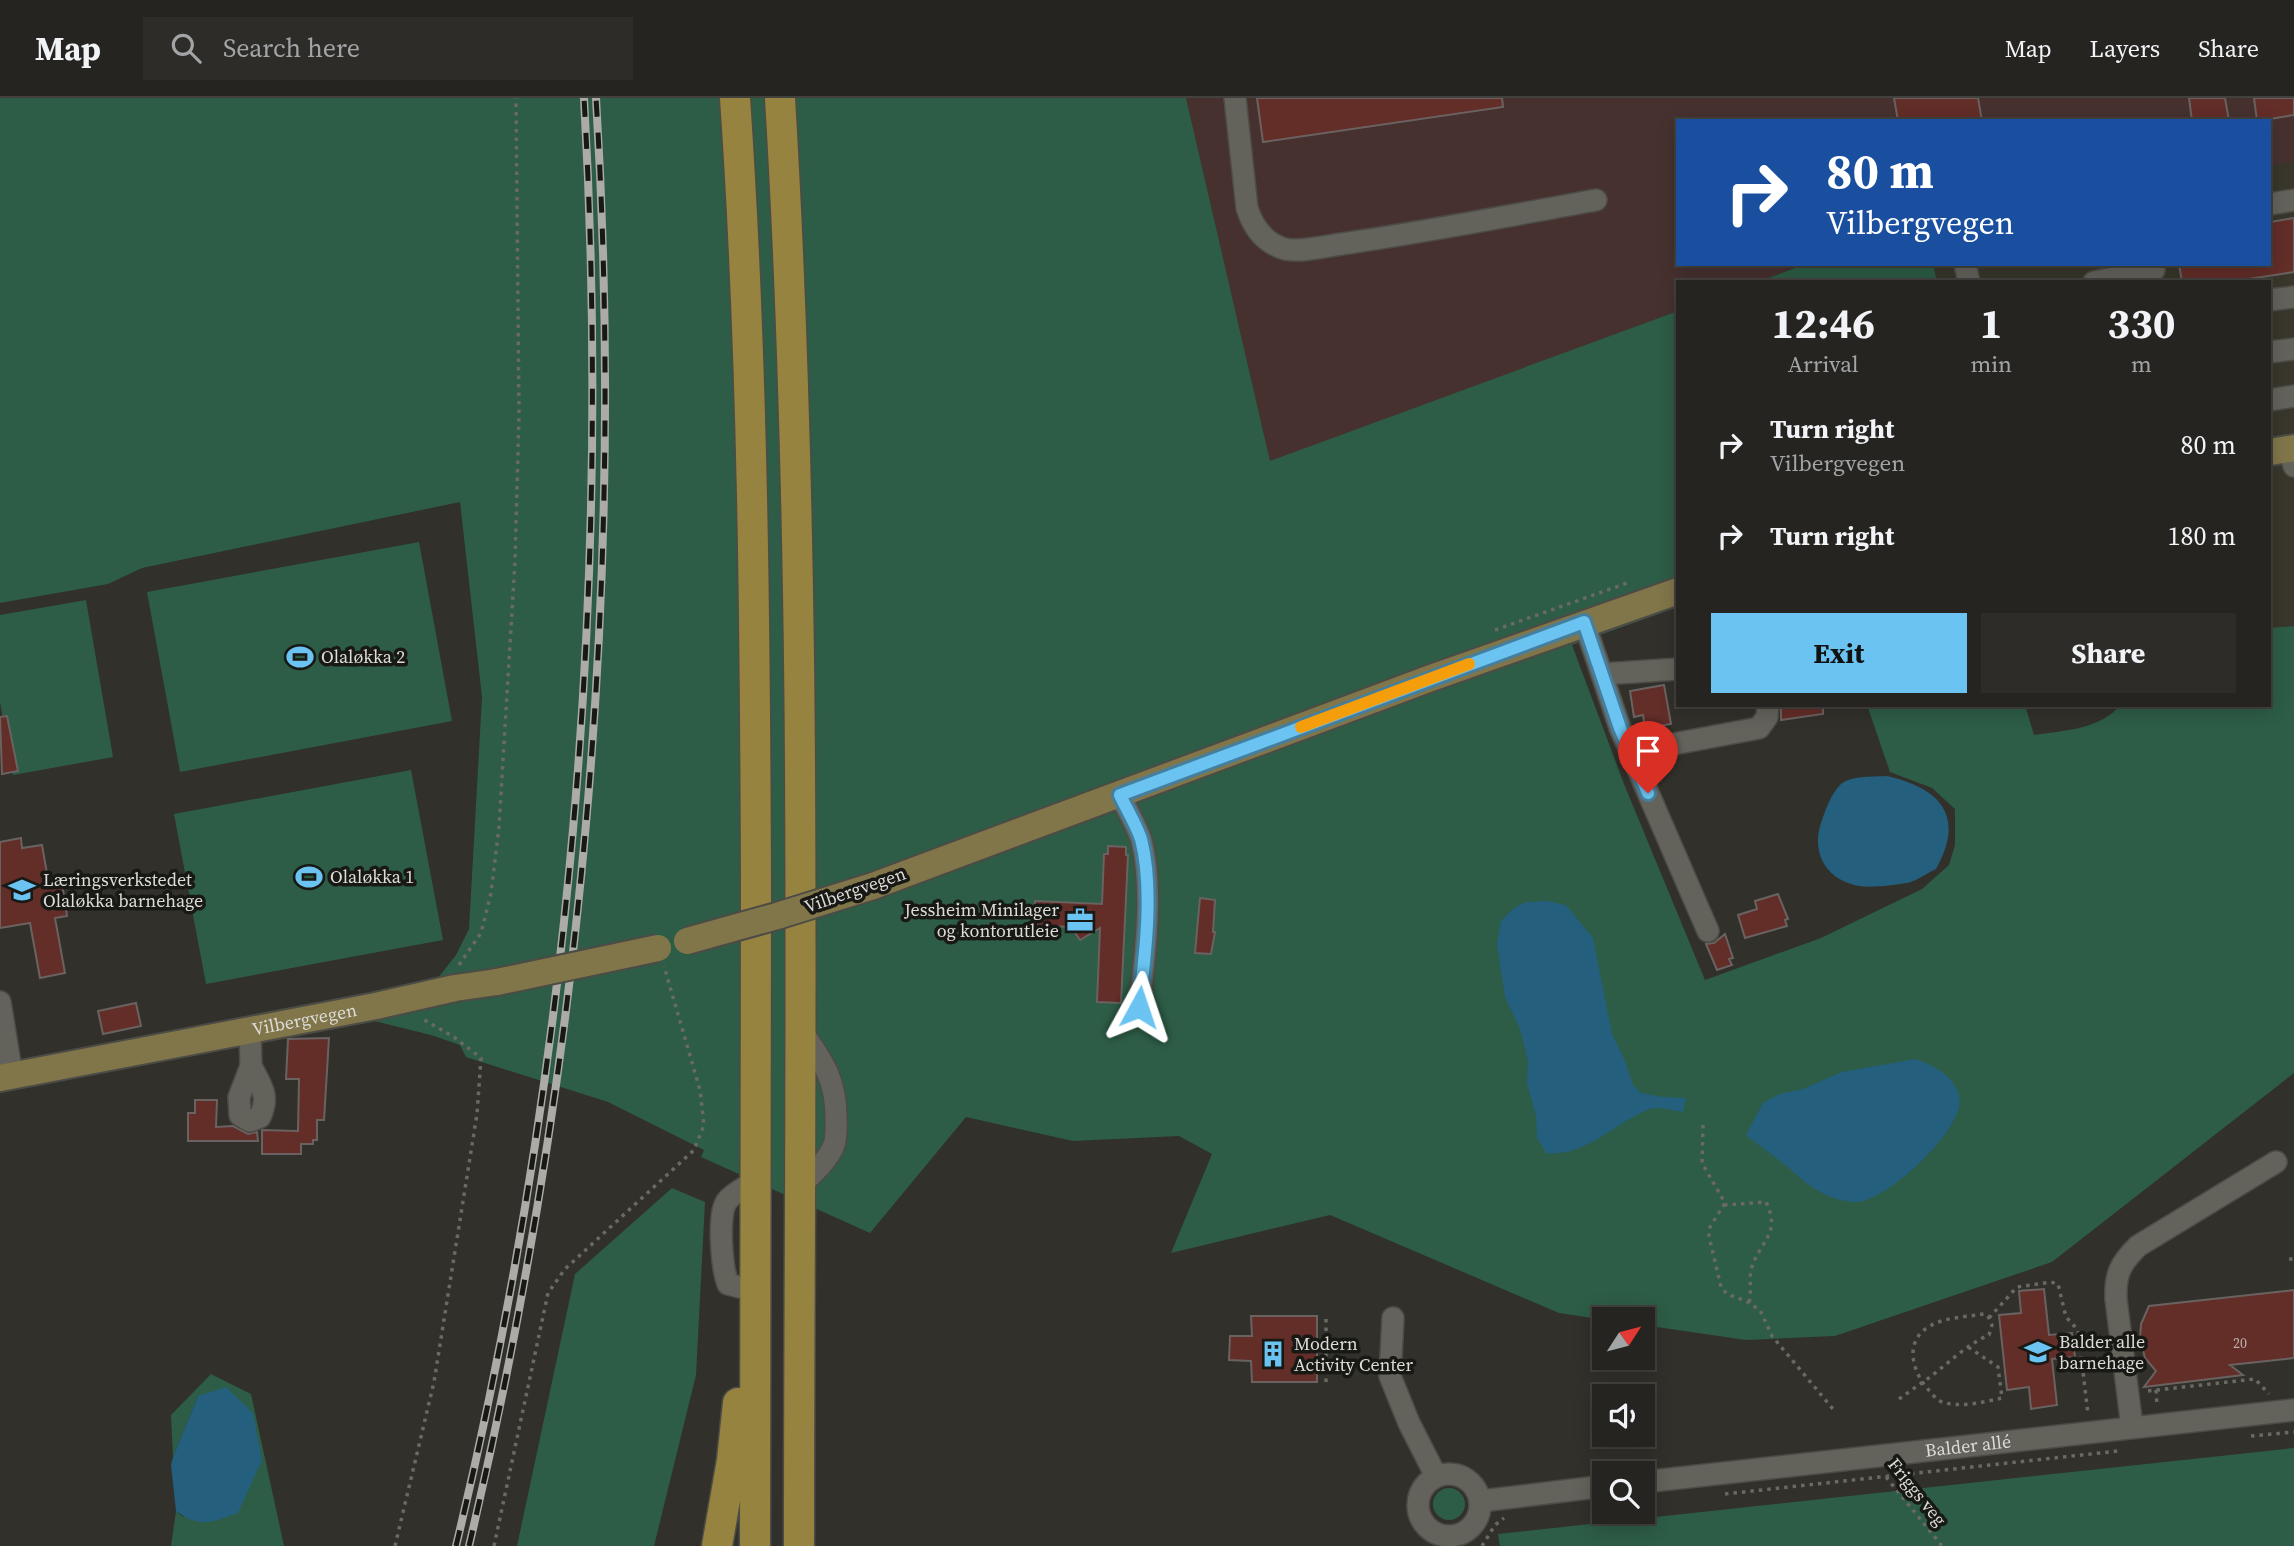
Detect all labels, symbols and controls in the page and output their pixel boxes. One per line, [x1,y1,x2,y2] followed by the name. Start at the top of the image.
[143,17,633,80] search box
[35,26,101,71] text: Map
[167,29,205,67] icon: search
[223,30,360,66] text: Search here
[2005,32,2052,65] text: Map
[2090,32,2160,65] text: Layers
[2198,32,2259,65] text: Share
[1826,137,1934,204] text: 80 m
[1711,147,1802,238] icon: right
[1826,201,2014,245] text: Vilbergvegen
[1771,294,1875,352] text: 12:46
[1980,294,2003,352] text: 1
[2107,294,2176,352] text: 330
[1788,348,1859,380] text: Arrival
[1970,348,2012,380] text: min
[2131,348,2152,380] text: m
[1770,411,1894,447] text: Turn right
[1711,426,1749,464] icon: right
[2181,427,2236,463] text: 80 m
[1770,447,1905,479] text: Vilbergvegen
[1711,517,1749,555] icon: right
[1770,518,1894,554] text: Turn right
[2168,518,2236,554] text: 180 m
[1711,613,1967,693] button: Exit
[1981,613,2236,693] button: Share
[285,642,315,672] sports icon: Olaløkka 2
[321,644,405,669] place label: Olaløkka 2
[1618,721,1678,793] pin
[1629,732,1667,770] icon: arrive
[801,860,909,919] street label: Vilbergvegen
[294,862,324,892] sports icon: Olaløkka 1
[330,864,414,889] place label: Olaløkka 1
[43,867,203,913] place label: Læringsverkstedet Olaløkka barnehage
[7,875,37,905] school or university icon: Læringsverkstedet Olaløkka barnehage
[903,897,1059,943] place label: Jessheim Minilager og kontorutleie
[1065,905,1095,935] office icon: Jessheim Minilager og kontorutleie
[1102,970,1176,1044] position arrow
[250,997,359,1041] street label: Vilbergvegen
[1592,1307,1656,1370] north arrow
[1592,1307,1655,1524] map controls
[2059,1329,2145,1375] place label: Balder alle barnehage
[1294,1331,1413,1377] place label: Modern Activity Center
[2233,1333,2247,1353] house number: 20
[2023,1337,2053,1367] school or university icon: Balder alle barnehage
[1258,1339,1288,1369] building icon: Modern Activity Center
[1592,1384,1655,1447] button: sound
[1924,1428,2012,1463] street label: Balder allé
[1882,1452,1953,1531] street label: Friggs veg
[1592,1461,1655,1524] button: search

